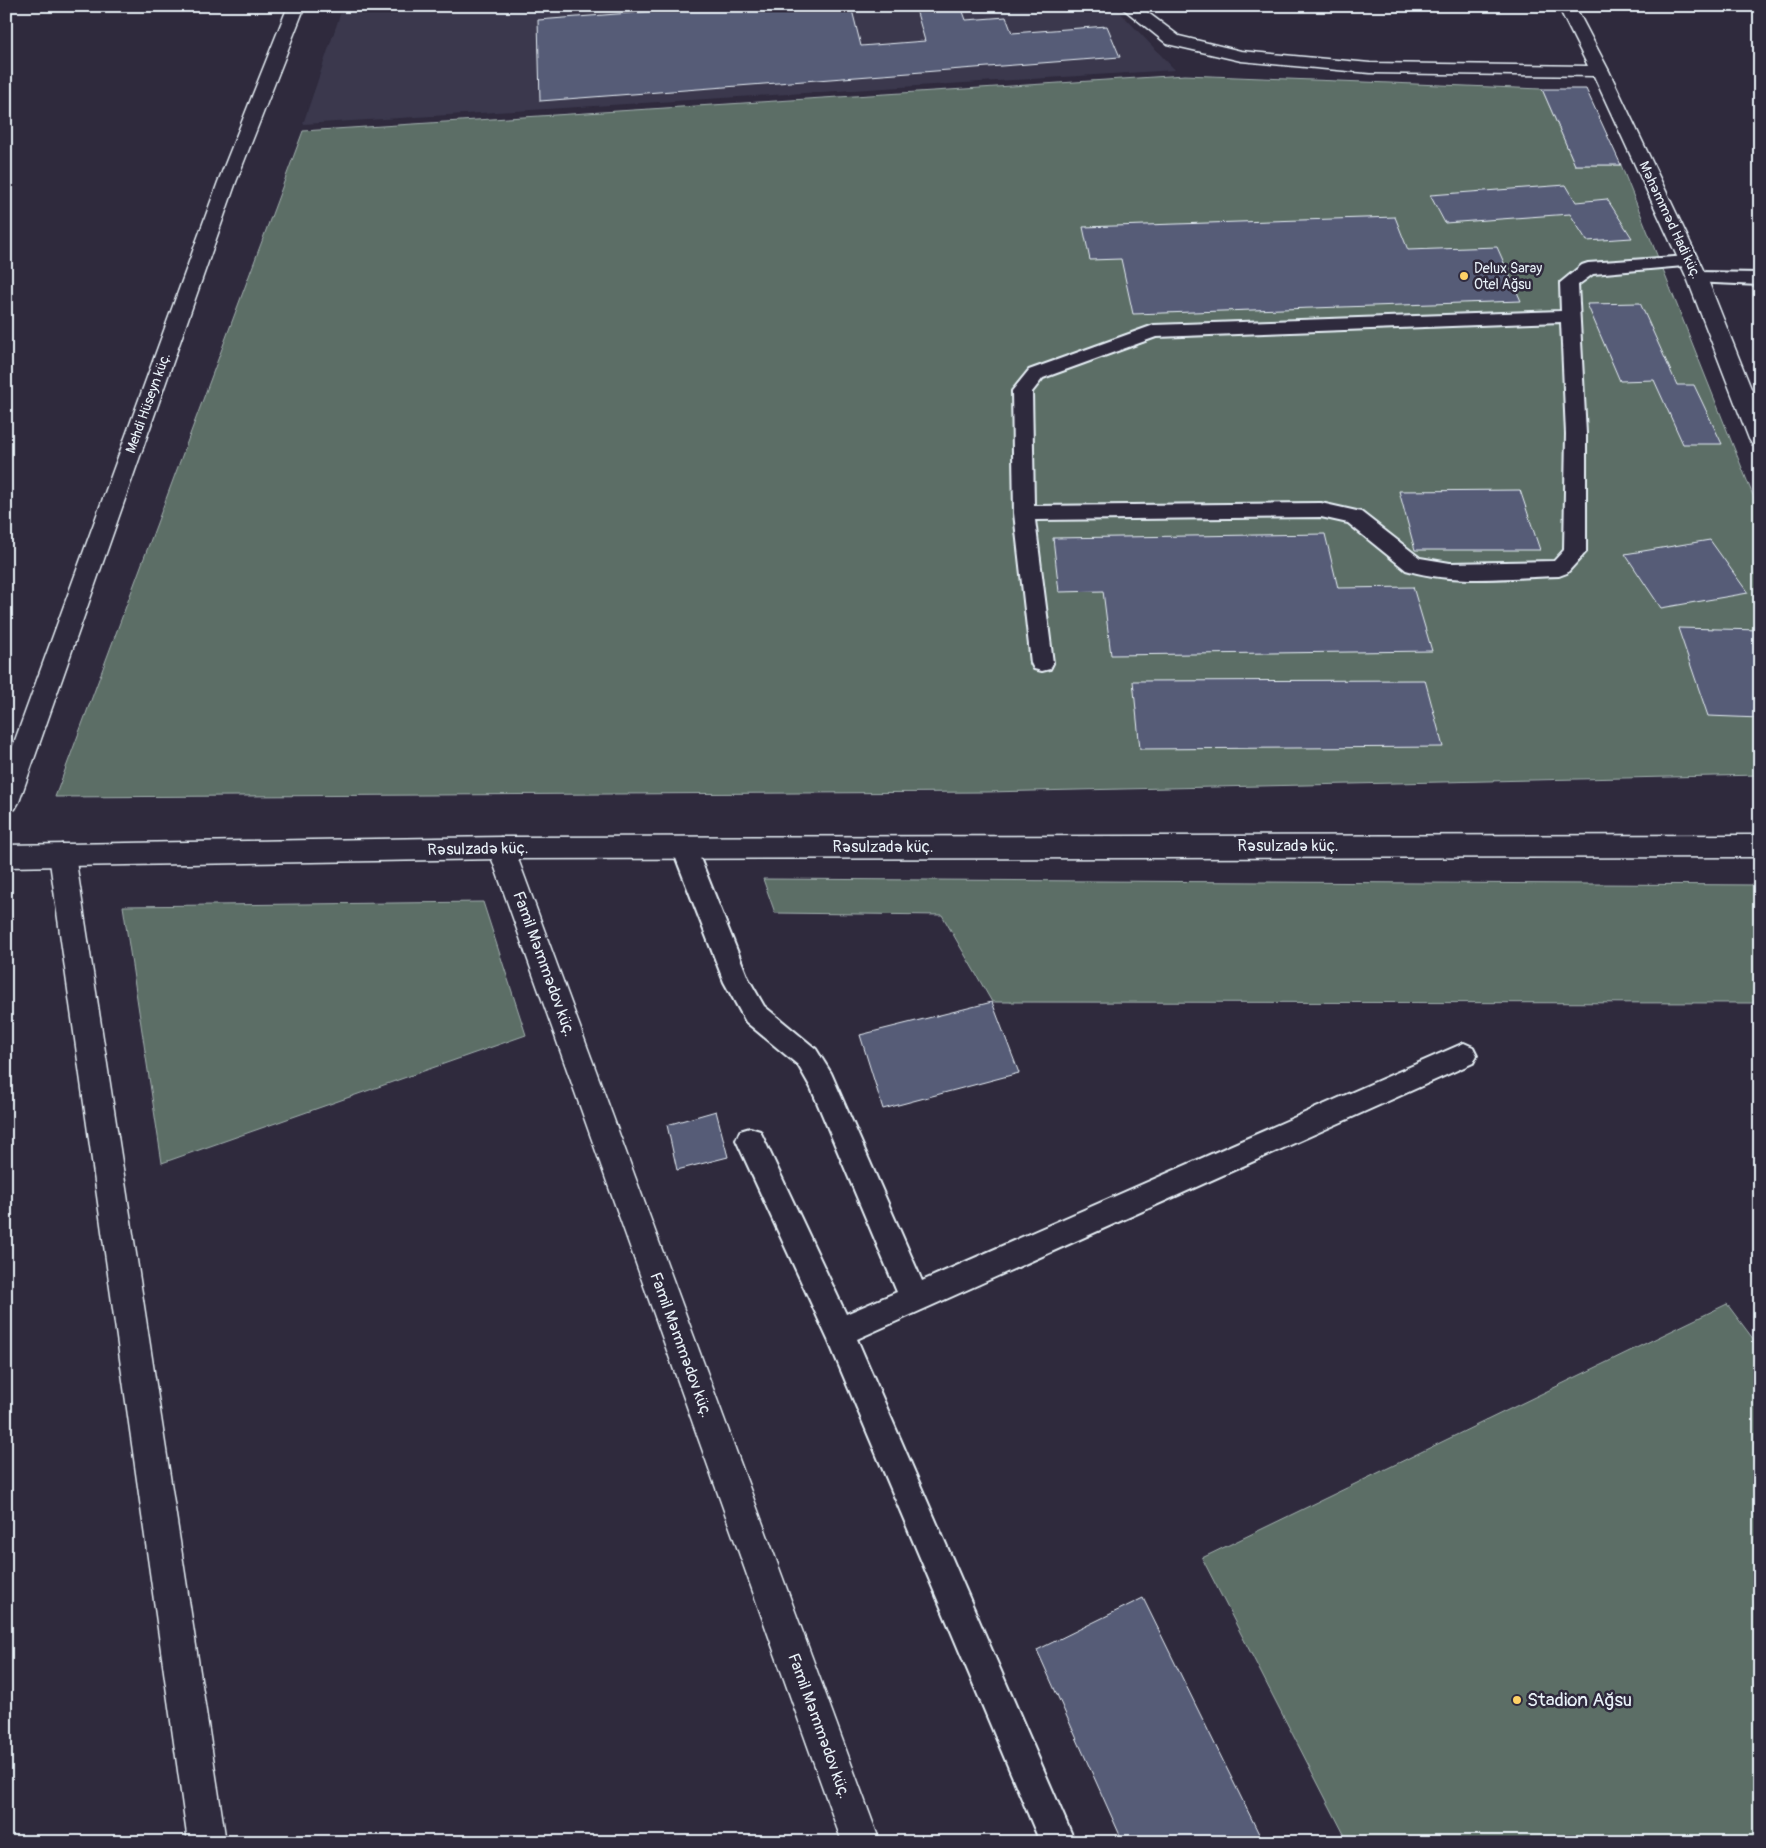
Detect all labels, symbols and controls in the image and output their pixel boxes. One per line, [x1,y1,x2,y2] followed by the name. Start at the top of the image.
[1635,159,1705,281] street label: Məhəmməd Hadi küç.
[1474,260,1542,293] place label: Delux Saray Otel Ağsu
[1458,270,1470,282] marker: Delux Saray Otel Ağsu
[122,350,174,456] street label: Mehdi Hüseyn küç.
[1238,836,1339,856] street label: Rəsulzadə küç.
[833,837,934,857] street label: Rəsulzadə küç.
[427,838,529,860] street label: Rəsulzadə küç.
[508,889,580,1039] street label: Famil Məmmədov küç.
[645,1270,717,1420] street label: Famil Məmmədov küç.
[783,1651,855,1801] street label: Famil Məmmədov küç.
[1527,1688,1632,1712] place label: Stadion Ağsu
[1511,1694,1523,1706] marker: Stadion Ağsu

